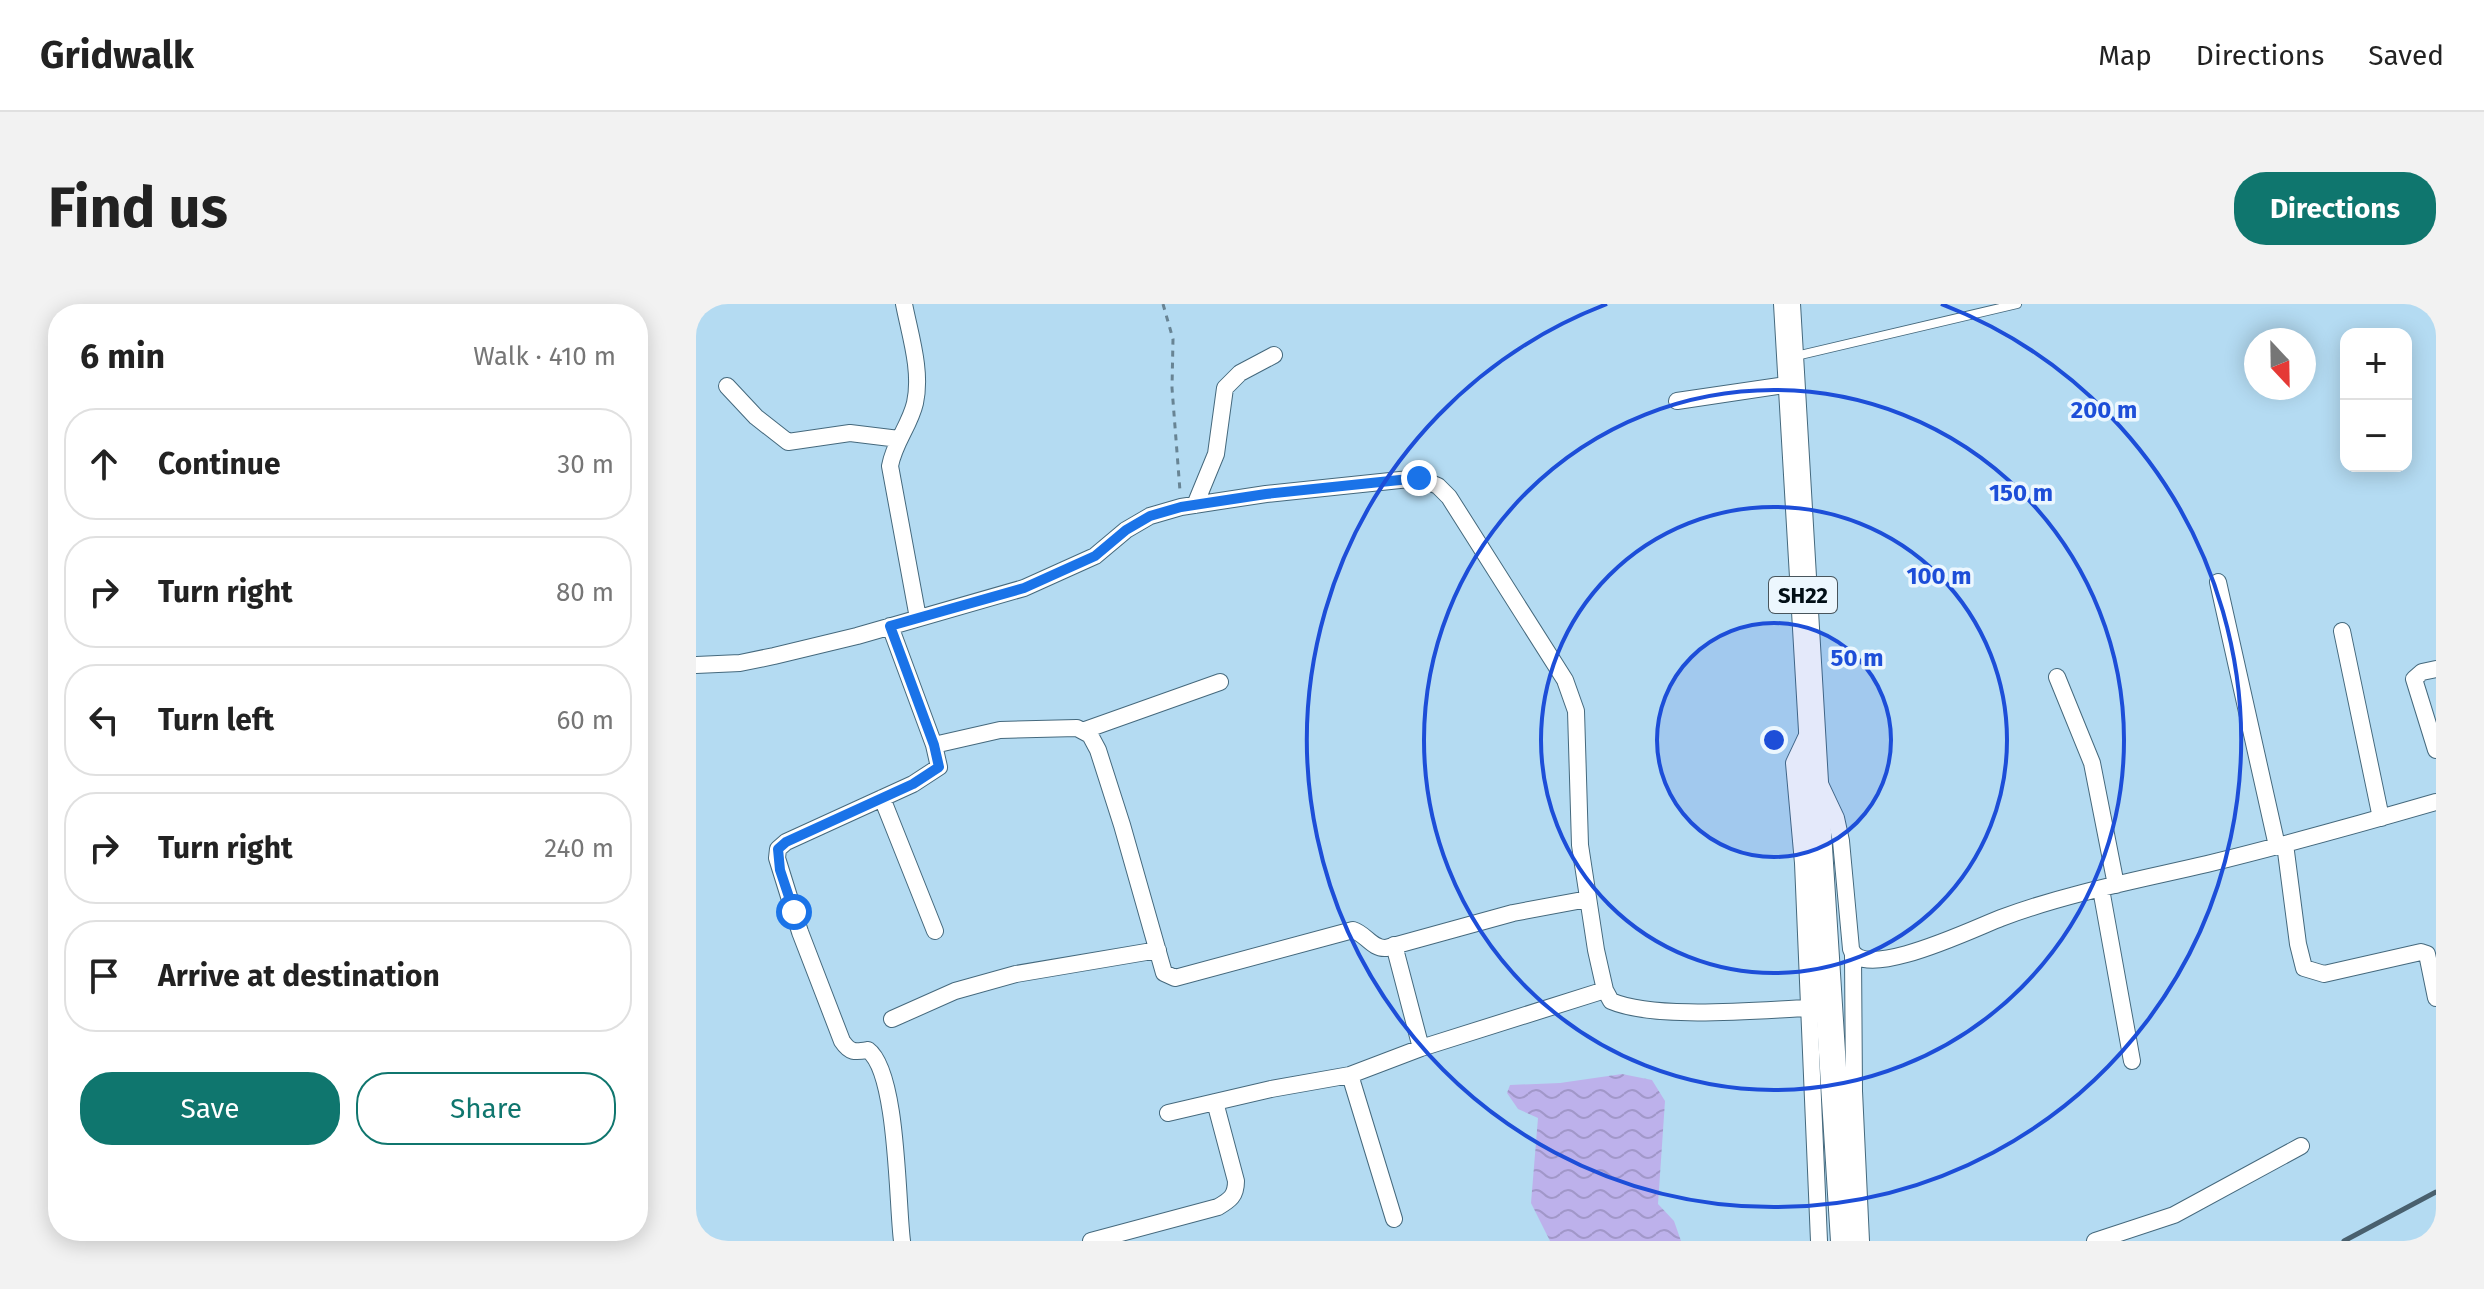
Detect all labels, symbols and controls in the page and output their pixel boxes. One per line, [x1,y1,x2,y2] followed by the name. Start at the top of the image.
[40,32,194,78] text: Gridwalk
[2098,39,2152,72] text: Map
[2196,39,2324,72] text: Directions
[2368,39,2444,72] text: Saved
[2234,172,2436,245] button: Directions
[48,175,228,242] text: Find us
[2244,328,2316,400] north arrow
[2340,328,2412,472] map controls
[2340,328,2412,400] button: +
[80,336,165,377] text: 6 min
[473,341,616,372] text: Walk · 410 m
[2071,396,2137,424] text: 200 m
[2340,400,2412,472] button: −
[82,442,126,486] icon: ahead
[158,446,281,482] text: Continue
[557,449,614,480] text: 30 m
[1401,460,1437,496] route end
[1989,479,2053,507] text: 150 m
[1906,562,1972,590] text: 100 m
[82,570,126,614] icon: right
[158,574,293,610] text: Turn right
[556,577,614,608] text: 80 m
[1769,577,1837,613] road number: SH22
[1831,644,1883,672] text: 50 m
[82,698,126,742] icon: left
[158,702,274,738] text: Turn left
[556,705,614,736] text: 60 m
[1760,726,1788,754] centre of rings
[82,826,126,870] icon: right
[158,830,293,866] text: Turn right
[544,833,614,864] text: 240 m
[776,894,812,930] route start
[82,954,126,998] icon: arrive
[158,958,440,994] text: Arrive at destination
[80,1072,340,1145] button: Save
[356,1072,616,1145] button: Share

